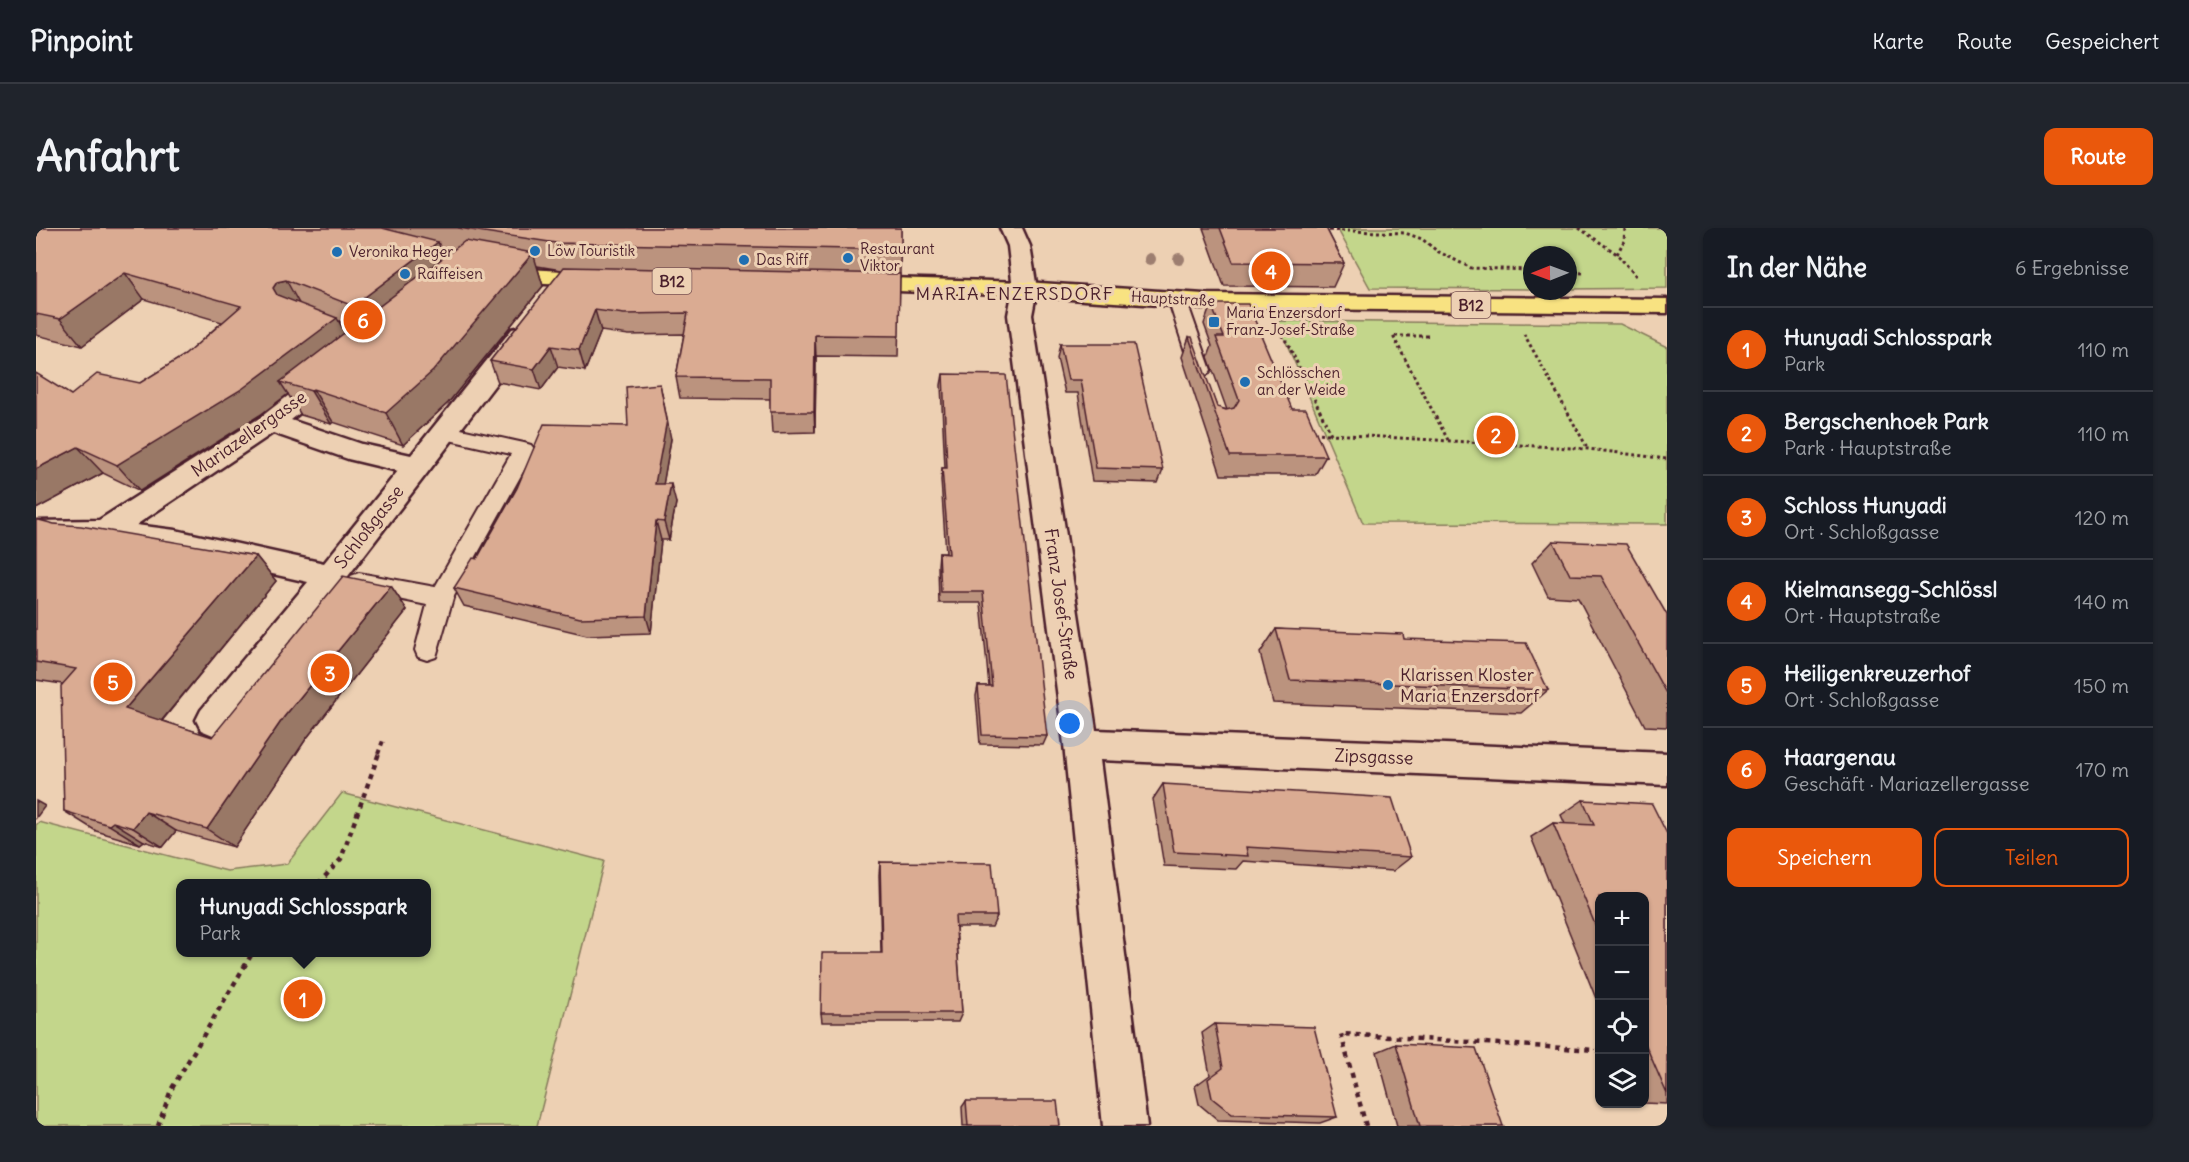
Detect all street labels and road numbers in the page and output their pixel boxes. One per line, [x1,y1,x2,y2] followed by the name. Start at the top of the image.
[652,268,692,294] road number: B12
[1131,287,1216,310] street label: Hauptstraße
[1452,292,1490,318] road number: B12
[187,385,311,482] street label: Mariazellergasse
[329,480,408,573] street label: Schloßgasse
[1039,527,1083,681] street label: Franz Josef-Straße
[1334,744,1414,769] street label: Zipsgasse

